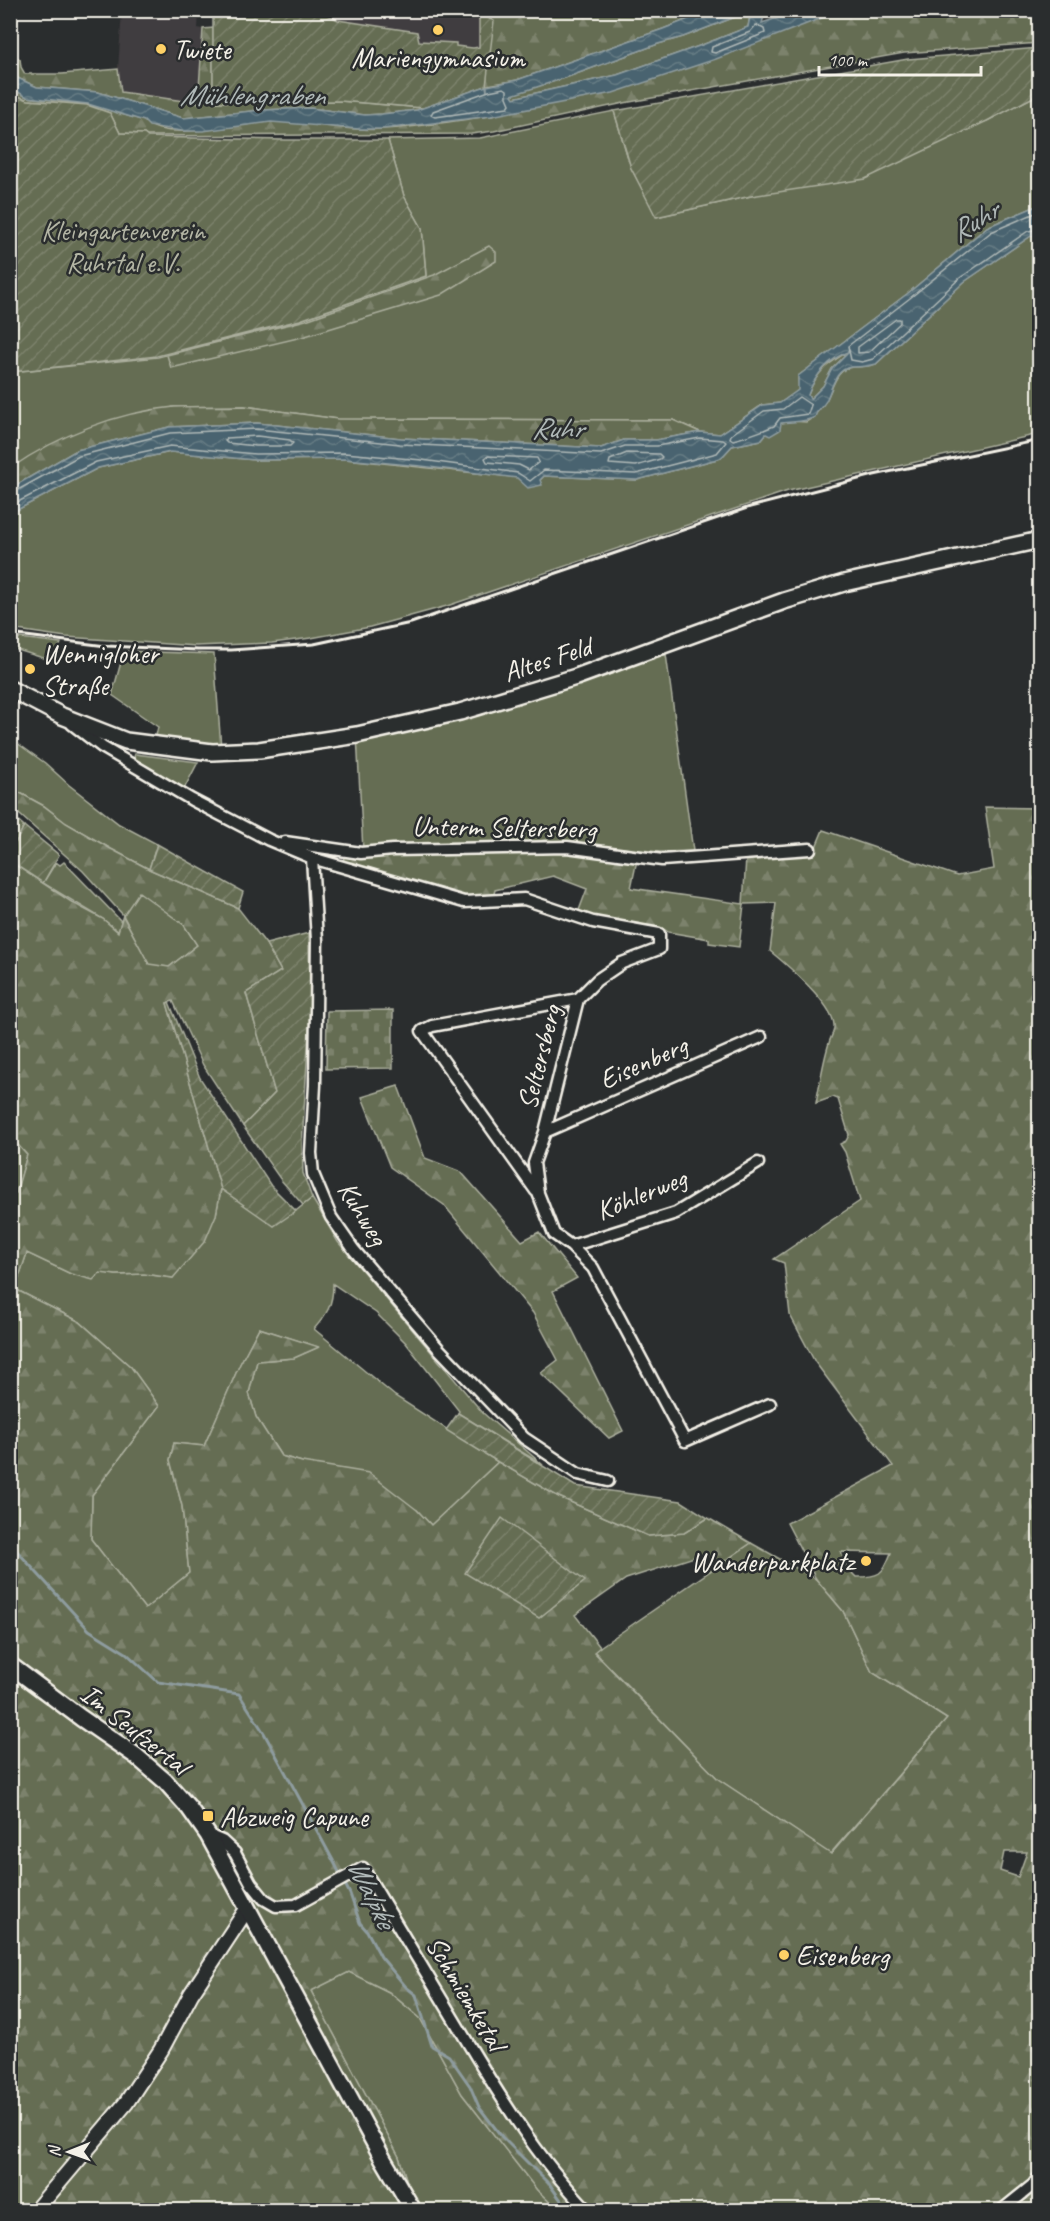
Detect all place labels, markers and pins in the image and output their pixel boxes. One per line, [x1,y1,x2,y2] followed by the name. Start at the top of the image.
[431,23,445,37] marker: Mariengymnasium
[173,32,232,67] place label: Twiete
[351,40,526,75] place label: Mariengymnasium
[154,42,168,56] marker: Twiete
[42,636,160,703] place label: Wennigloher Straße
[23,662,37,676] marker: Wennigloher Straße
[691,1544,857,1579] place label: Wanderparkplatz
[859,1554,873,1568] marker: Wanderparkplatz
[220,1799,370,1834] place label: Abzweig Capune
[201,1809,215,1823] marker: Abzweig Capune
[796,1938,891,1973] place label: Eisenberg
[777,1948,791,1962] marker: Eisenberg

